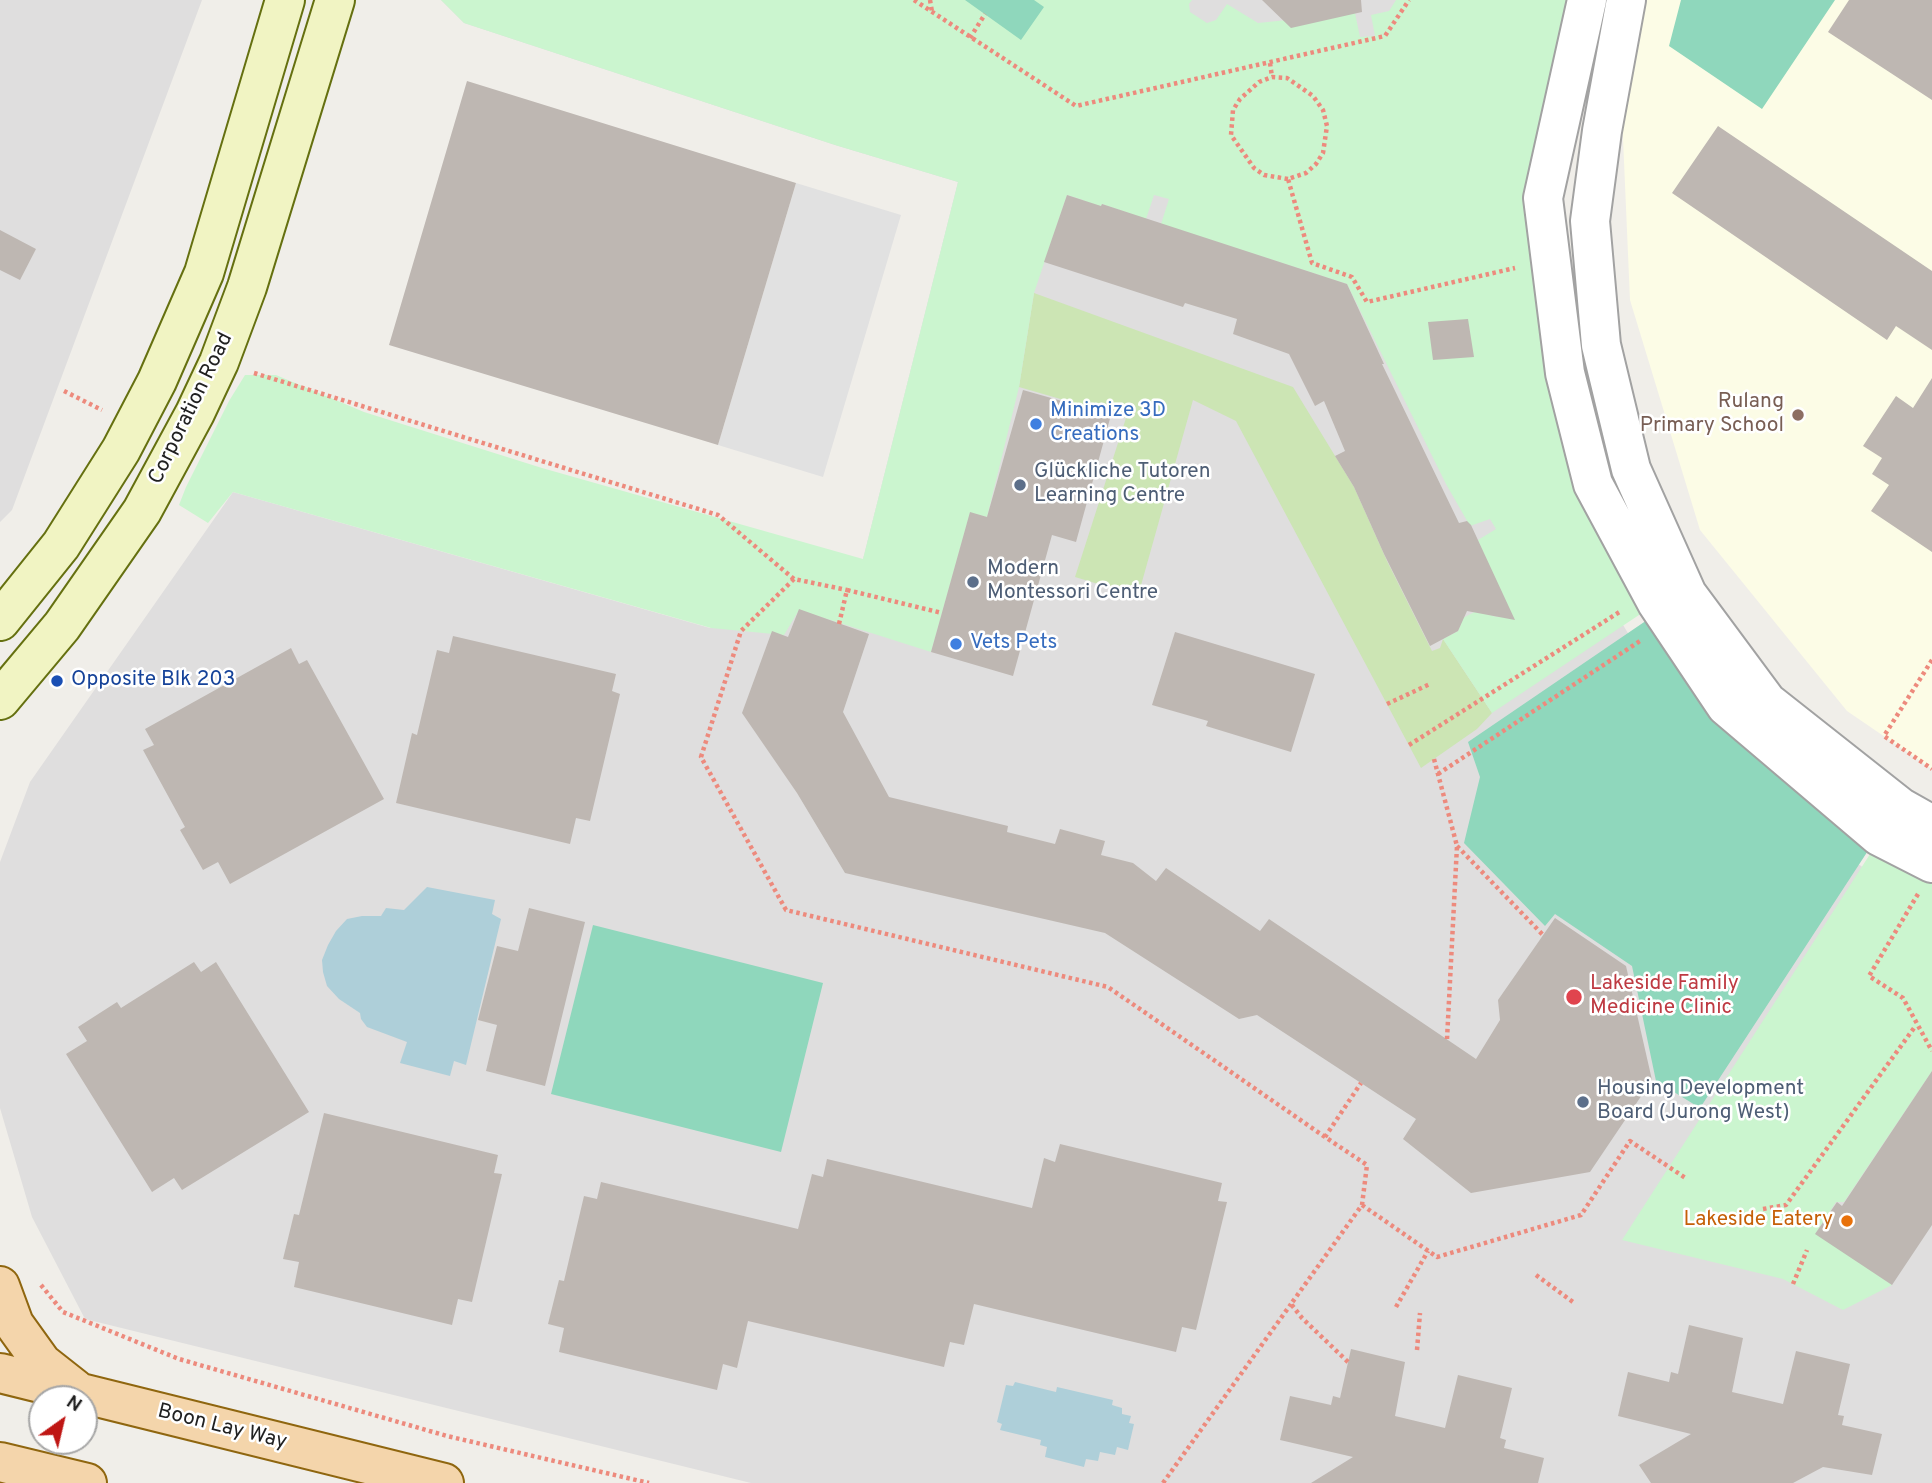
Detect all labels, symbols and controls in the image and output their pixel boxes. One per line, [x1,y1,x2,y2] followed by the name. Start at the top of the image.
[144,329,240,489] street label: Corporation Road
[1640,390,1784,440] place label: Rulang Primary School
[1050,399,1166,449] place label: Minimize 3D Creations
[1790,407,1806,423] marker: Rulang Primary School
[1028,416,1044,432] marker: Minimize 3D Creations
[1034,460,1211,510] place label: Glückliche Tutoren Learning Centre
[1012,477,1028,493] marker: Glückliche Tutoren Learning Centre
[987,557,1158,607] place label: Modern Montessori Centre
[965,574,981,590] marker: Modern Montessori Centre
[970,631,1057,657] place label: Vets Pets
[948,636,964,652] marker: Vets Pets
[71,668,235,694] place label: Opposite Blk 203
[49,673,65,689] marker: Opposite Blk 203
[1590,972,1739,1022] place label: Lakeside Family Medicine Clinic
[1564,987,1584,1007] marker: Lakeside Family Medicine Clinic
[1597,1077,1804,1127] place label: Housing Development Board (Jurong West)
[1575,1094,1591,1110] marker: Housing Development Board (Jurong West)
[1683,1208,1833,1234] place label: Lakeside Eatery
[1839,1213,1855,1229] marker: Lakeside Eatery
[28,1385,98,1455] north arrow
[61,1390,86,1418] text: N
[155,1400,289,1456] street label: Boon Lay Way

